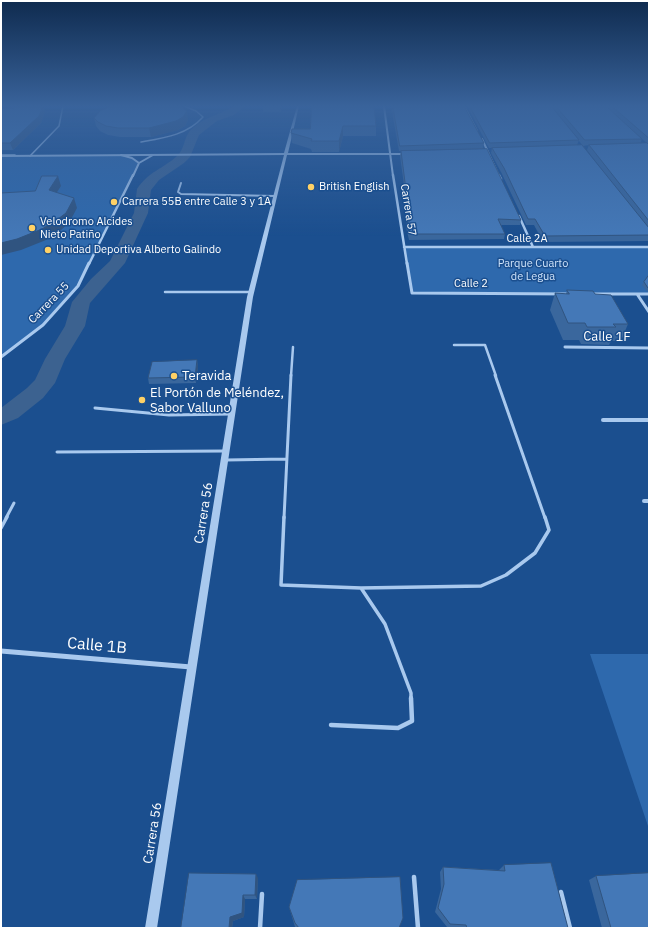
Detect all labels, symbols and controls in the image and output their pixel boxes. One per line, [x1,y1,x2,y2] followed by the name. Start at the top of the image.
[319,180,390,194] place label: British English
[306,182,316,192] marker: British English
[397,183,419,237] street label: Carrera 57
[122,195,271,209] place label: Carrera 55B entre Calle 3 y 1A
[109,197,119,207] marker: Carrera 55B entre Calle 3 y 1A
[40,215,133,241] place label: Velodromo Alcides Nieto Patiño
[27,223,37,233] marker: Velodromo Alcides Nieto Patiño
[507,232,547,246] street label: Calle 2A
[56,243,221,257] place label: Unidad Deportiva Alberto Galindo
[43,245,53,255] marker: Unidad Deportiva Alberto Galindo
[498,257,568,283] park label: Parque Cuarto de Legua
[454,277,488,291] street label: Calle 2
[26,280,72,326] street label: Carrera 55
[583,329,631,345] street label: Calle 1F
[182,368,231,384] place label: Teravida
[169,371,179,381] marker: Teravida
[150,385,284,416] place label: El Portón de Meléndez, Sabor Valluno
[137,395,147,405] marker: El Portón de Meléndez, Sabor Valluno
[191,481,217,545] street label: Carrera 56
[66,634,128,658] street label: Calle 1B
[140,801,166,865] street label: Carrera 56

